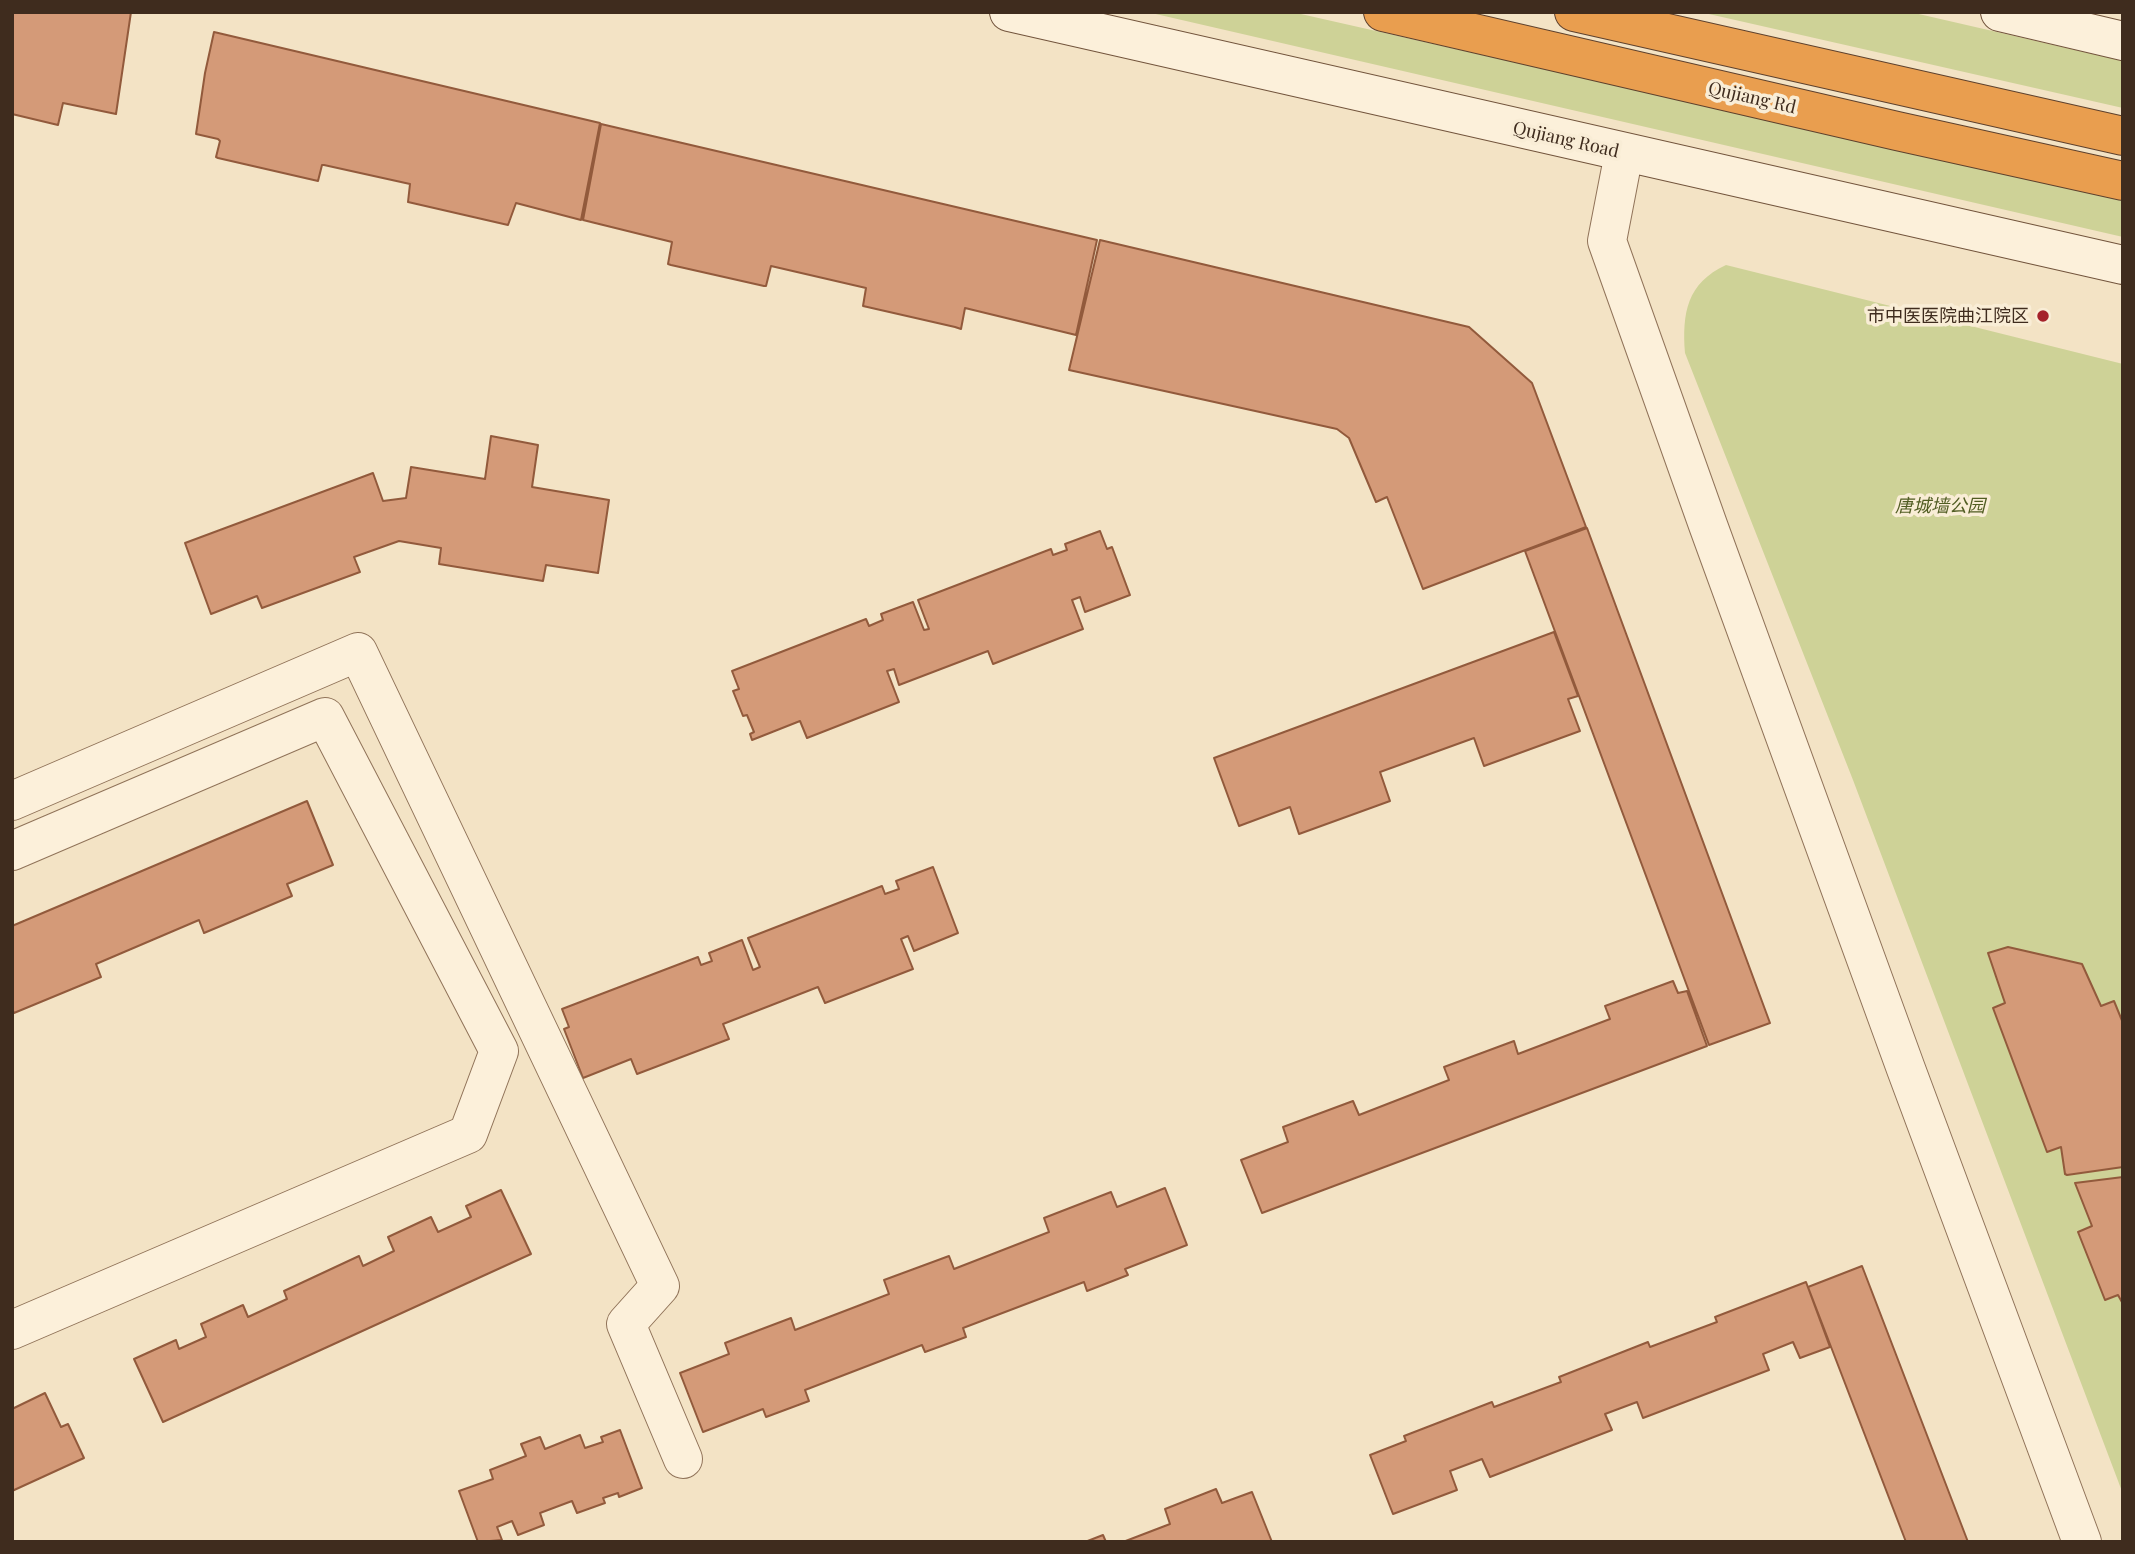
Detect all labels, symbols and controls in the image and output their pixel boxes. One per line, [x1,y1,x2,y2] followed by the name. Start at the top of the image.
[1706,77,1798,119] street label: Qujiang Rd
[1511,117,1621,163] street label: Qujiang Road
[1867,305,2029,327] place label: 市中医医院曲江院区
[2035,308,2051,324] marker: 市中医医院曲江院区
[1895,495,1985,517] park label: 唐城墙公园

